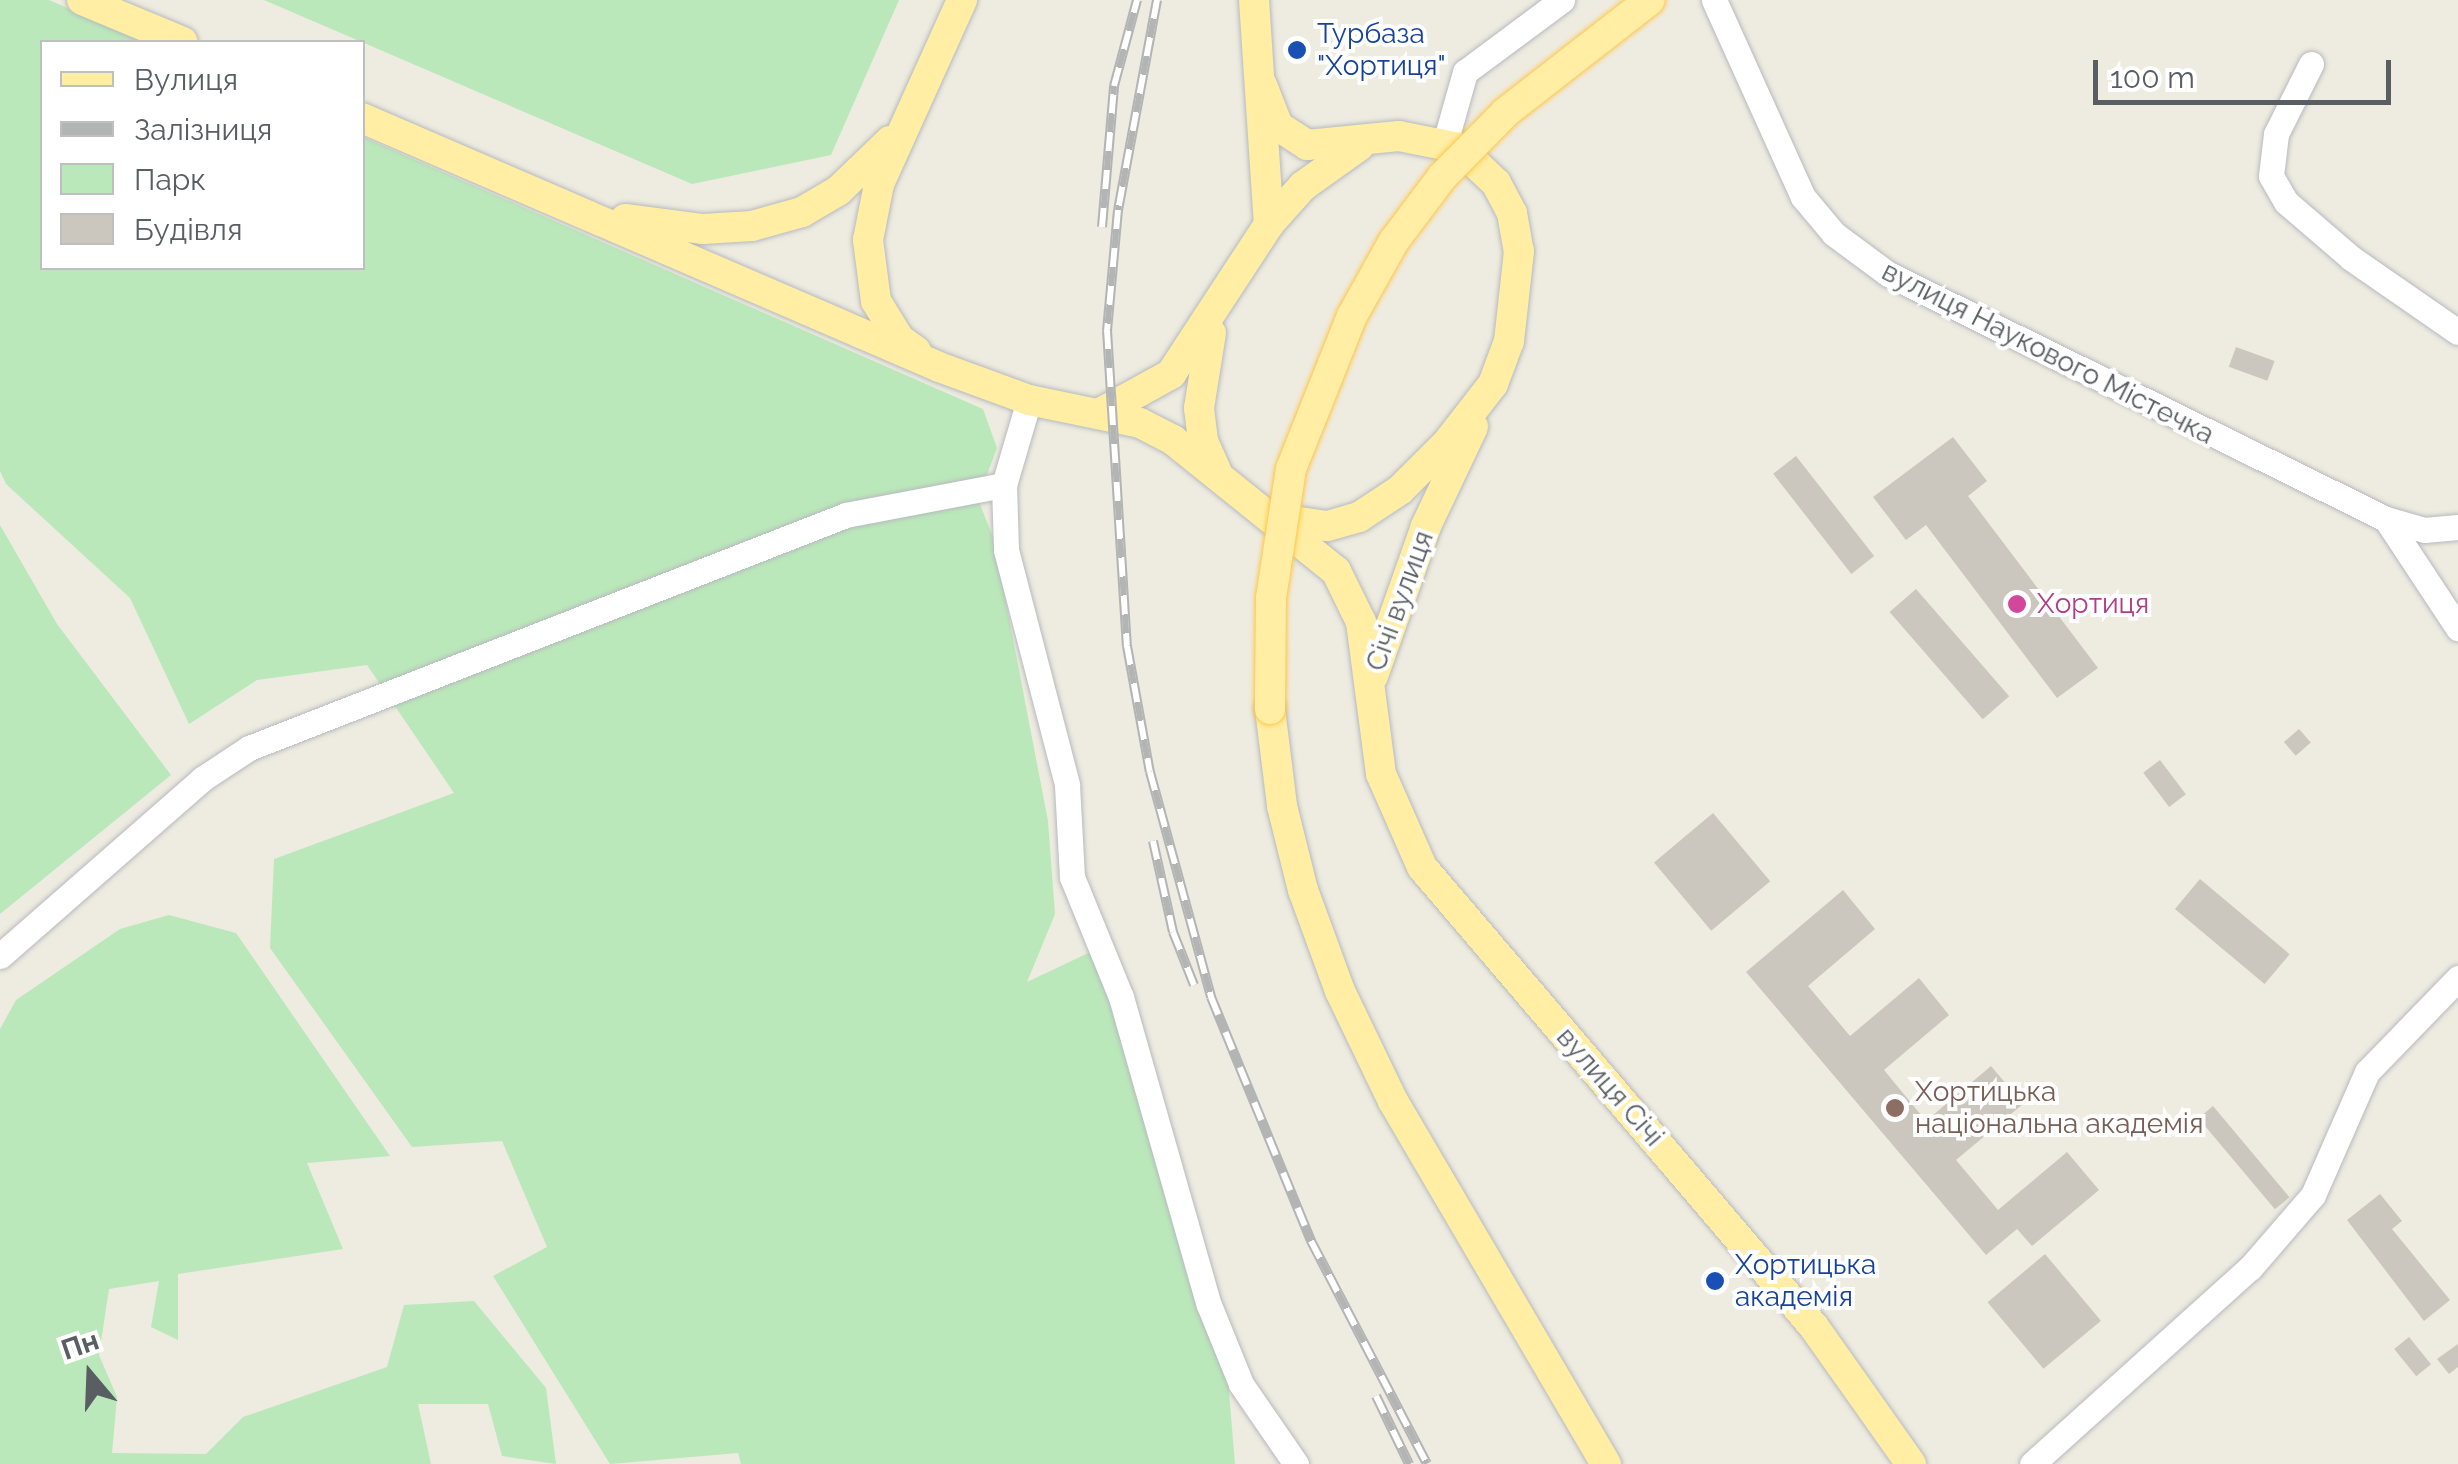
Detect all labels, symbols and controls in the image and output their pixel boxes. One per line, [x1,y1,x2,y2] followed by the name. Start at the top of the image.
[1317,17,1446,83] place label: Турбаза "Хортиця"
[1286,39,1308,61] marker: Турбаза "Хортиця"
[40,40,365,270] legend
[2098,40,2396,102] scale bar
[2110,60,2195,95] text: 100 m
[134,62,238,97] text: Вулиця
[134,112,272,147] text: Залізниця
[134,162,206,197] text: Парк
[134,212,242,247] text: Будівля
[1876,254,2220,452] street label: вулиця Наукового Містечка
[1359,526,1441,676] street label: Січі вулиця
[2037,587,2149,621] place label: Хортиця
[2006,593,2028,615] marker: Хортиця
[1549,1021,1671,1153] street label: вулиця Січі
[1915,1075,2203,1141] place label: Хортицька національна академія
[1884,1097,1906,1119] marker: Хортицька національна академія
[1735,1248,1876,1314] place label: Хортицька академія
[1704,1270,1726,1292] marker: Хортицька академія
[57,1323,103,1367] text: Пн
[40,1324,140,1424] north arrow

